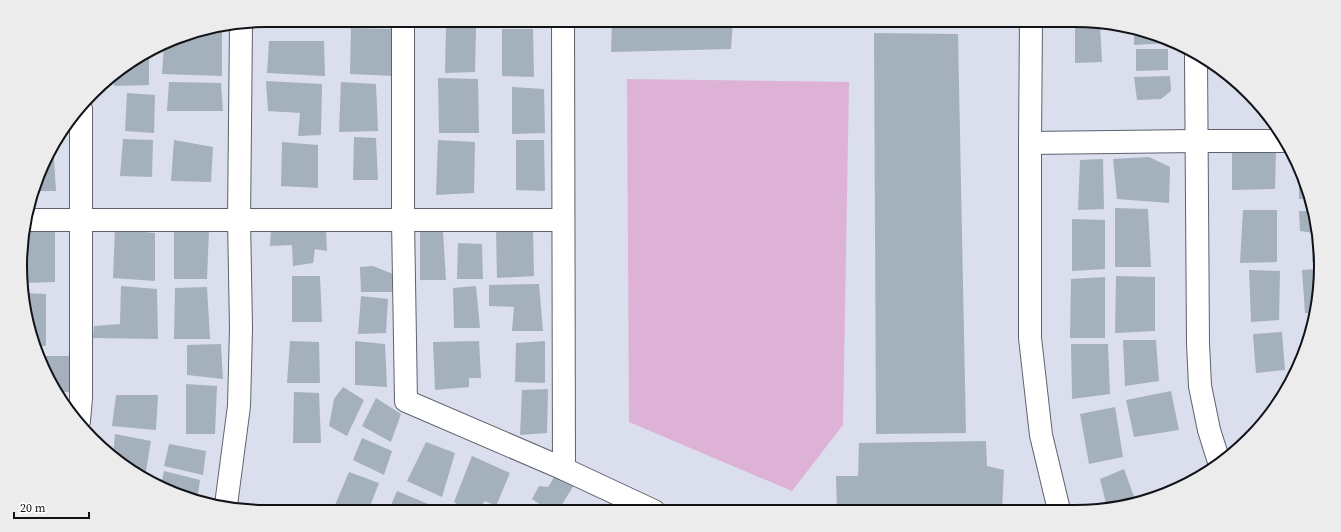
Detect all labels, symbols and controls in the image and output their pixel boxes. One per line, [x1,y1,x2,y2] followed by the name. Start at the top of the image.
[14,494,89,520] scale bar
[20,500,46,516] text: 20 m

